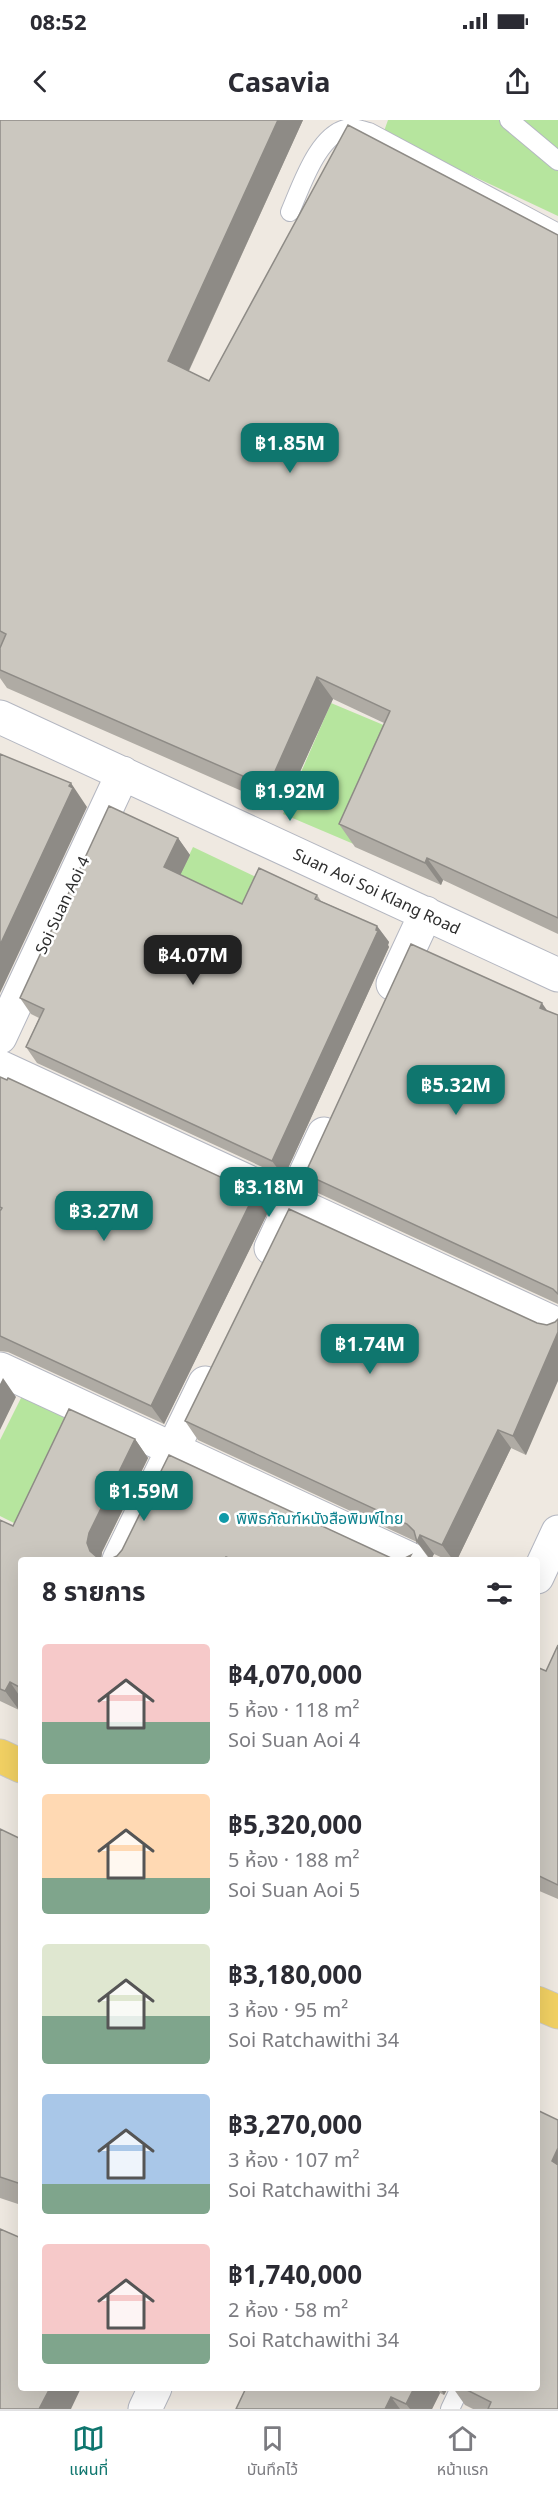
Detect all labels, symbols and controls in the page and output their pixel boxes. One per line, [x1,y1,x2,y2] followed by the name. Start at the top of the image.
[30,6,87,36] text: 08:52
[228,63,330,100] text: Casavia
[24,65,57,98] icon: back
[501,65,534,98] icon: share
[241,423,339,474] pin: ฿1.85M
[255,429,325,456] text: ฿1.85M
[241,771,339,822] pin: ฿1.92M
[255,777,325,804] text: ฿1.92M
[290,843,464,939] street label: Suan Aoi Soi Klang Road
[30,852,94,958] street label: Soi Suan Aoi 4
[144,935,242,986] pin: ฿4.07M
[158,941,228,968] text: ฿4.07M
[407,1065,505,1116] pin: ฿5.32M
[421,1071,491,1098] text: ฿5.32M
[220,1167,318,1218] pin: ฿3.18M
[234,1173,304,1200] text: ฿3.18M
[55,1191,153,1242] pin: ฿3.27M
[69,1197,139,1224] text: ฿3.27M
[321,1324,419,1375] pin: ฿1.74M
[335,1330,405,1357] text: ฿1.74M
[95,1471,193,1522] pin: ฿1.59M
[109,1477,179,1504] text: ฿1.59M
[236,1507,403,1529] place label: พิพิธภัณฑ์หนังสือพิมพ์ไทย
[217,1511,231,1525] marker: พิพิธภัณฑ์หนังสือพิมพ์ไทย
[42,1573,146,1609] text: 8 รายการ
[483,1577,516,1610] icon: filters
[228,1656,362,1692] text: ฿4,070,000
[90,1668,162,1740] icon: home
[228,1696,360,1723] text: 5 ห้อง · 118 m²
[228,1726,360,1753] text: Soi Suan Aoi 4
[228,1806,362,1842] text: ฿5,320,000
[90,1818,162,1890] icon: home
[228,1846,360,1873] text: 5 ห้อง · 188 m²
[228,1876,360,1903] text: Soi Suan Aoi 5
[228,1956,362,1992] text: ฿3,180,000
[90,1968,162,2040] icon: home
[228,1996,348,2023] text: 3 ห้อง · 95 m²
[228,2026,399,2053] text: Soi Ratchawithi 34
[228,2106,362,2142] text: ฿3,270,000
[90,2118,162,2190] icon: home
[228,2146,360,2173] text: 3 ห้อง · 107 m²
[228,2176,399,2203] text: Soi Ratchawithi 34
[228,2256,362,2292] text: ฿1,740,000
[90,2268,162,2340] icon: home
[228,2296,348,2323] text: 2 ห้อง · 58 m²
[228,2326,399,2353] text: Soi Ratchawithi 34
[69,2422,108,2482] tab: แผนที่
[247,2422,298,2482] tab: บันทึกไว้
[437,2422,489,2482] tab: หน้าแรก

